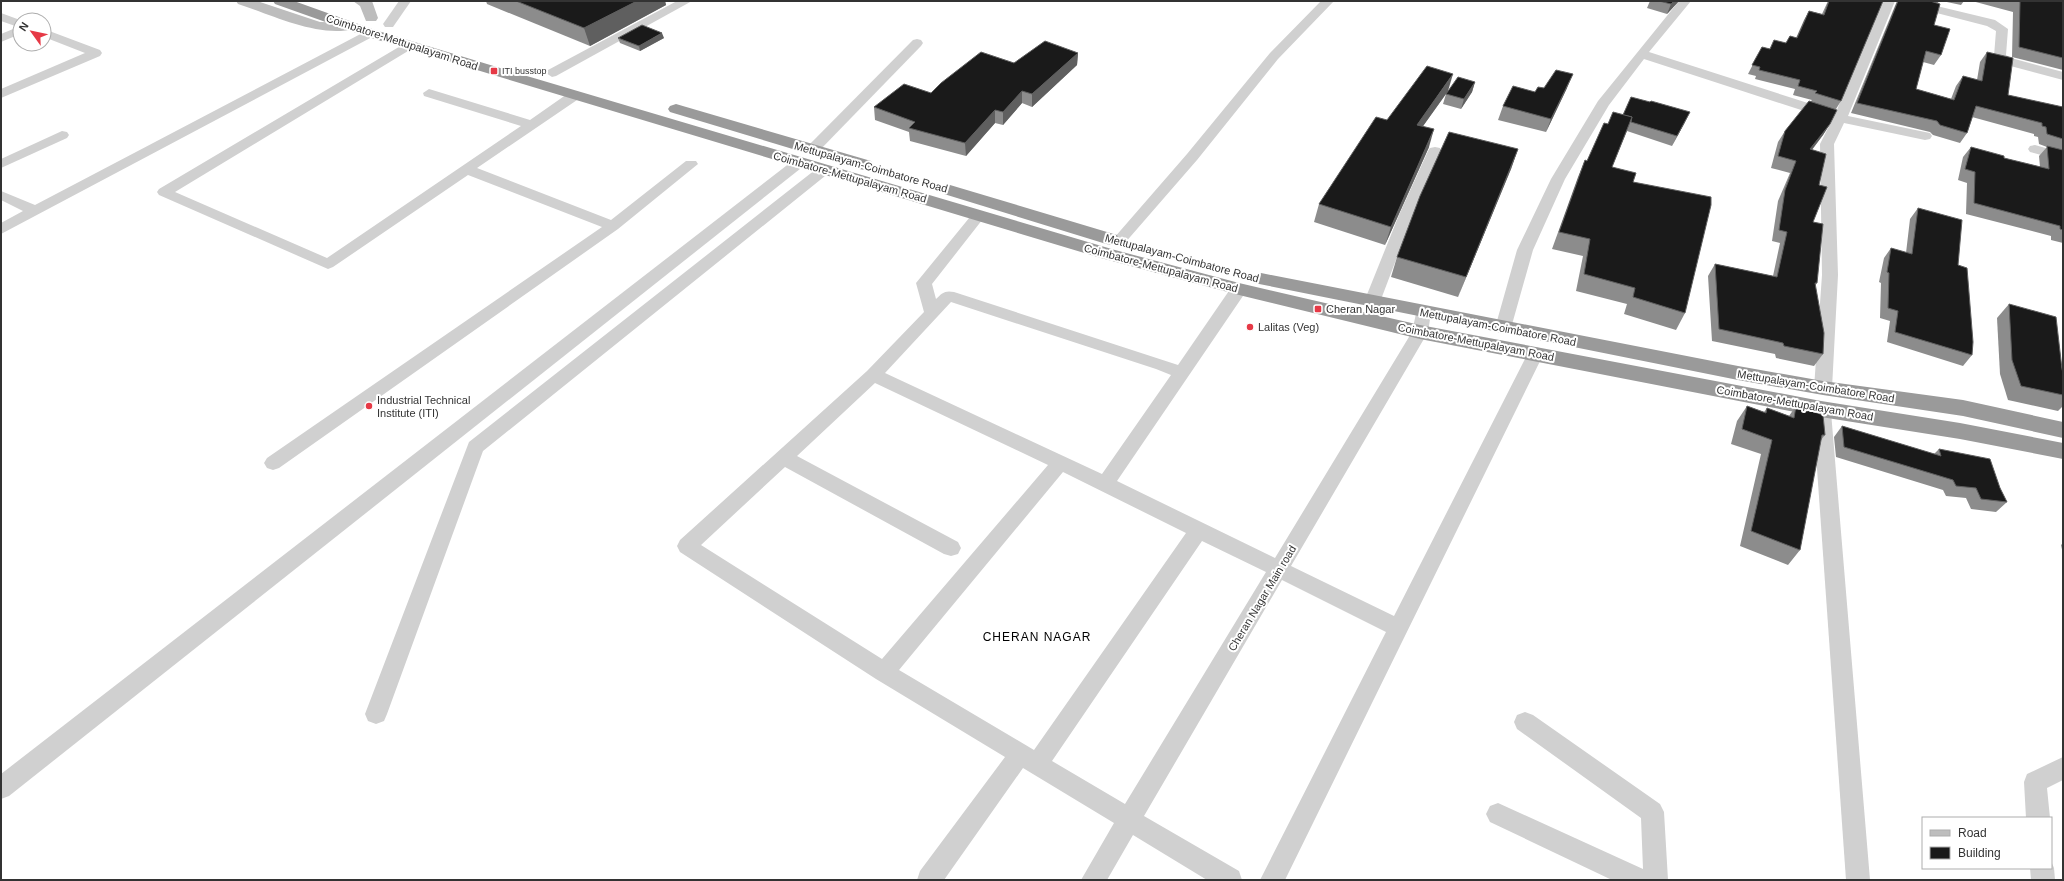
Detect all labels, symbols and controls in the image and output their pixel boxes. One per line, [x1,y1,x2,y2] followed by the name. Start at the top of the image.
[12,12,52,52] north arrow
[325,12,479,72] street label: Coimbatore-Mettupalayam Road
[16,20,31,33] text: N
[489,66,499,76] marker: ITI busstop
[502,66,547,76] place label: ITI busstop
[793,139,949,195] street label: Mettupalayam-Coimbatore Road
[772,149,928,205] street label: Coimbatore-Mettupalayam Road
[1104,232,1260,284] street label: Mettupalayam-Coimbatore Road
[1083,242,1239,294] street label: Coimbatore-Mettupalayam Road
[1326,303,1395,315] place label: Cheran Nagar
[1313,304,1323,314] marker: Cheran Nagar
[1419,306,1577,348] street label: Mettupalayam-Coimbatore Road
[1258,321,1319,333] place label: Lalitas (Veg)
[1397,321,1555,363] street label: Coimbatore-Mettupalayam Road
[1245,322,1255,332] marker: Lalitas (Veg)
[1737,368,1895,404] street label: Mettupalayam-Coimbatore Road
[1716,383,1874,423] street label: Coimbatore-Mettupalayam Road
[377,394,470,419] place label: Industrial Technical Institute (ITI)
[364,401,374,411] marker: Industrial Technical Institute (ITI)
[1226,543,1298,653] street label: Cheran Nagar Main road
[983,630,1091,644] district label: CHERAN NAGAR
[1922,817,2052,869] legend
[1958,826,1987,840] text: Road
[1958,846,2001,860] text: Building

